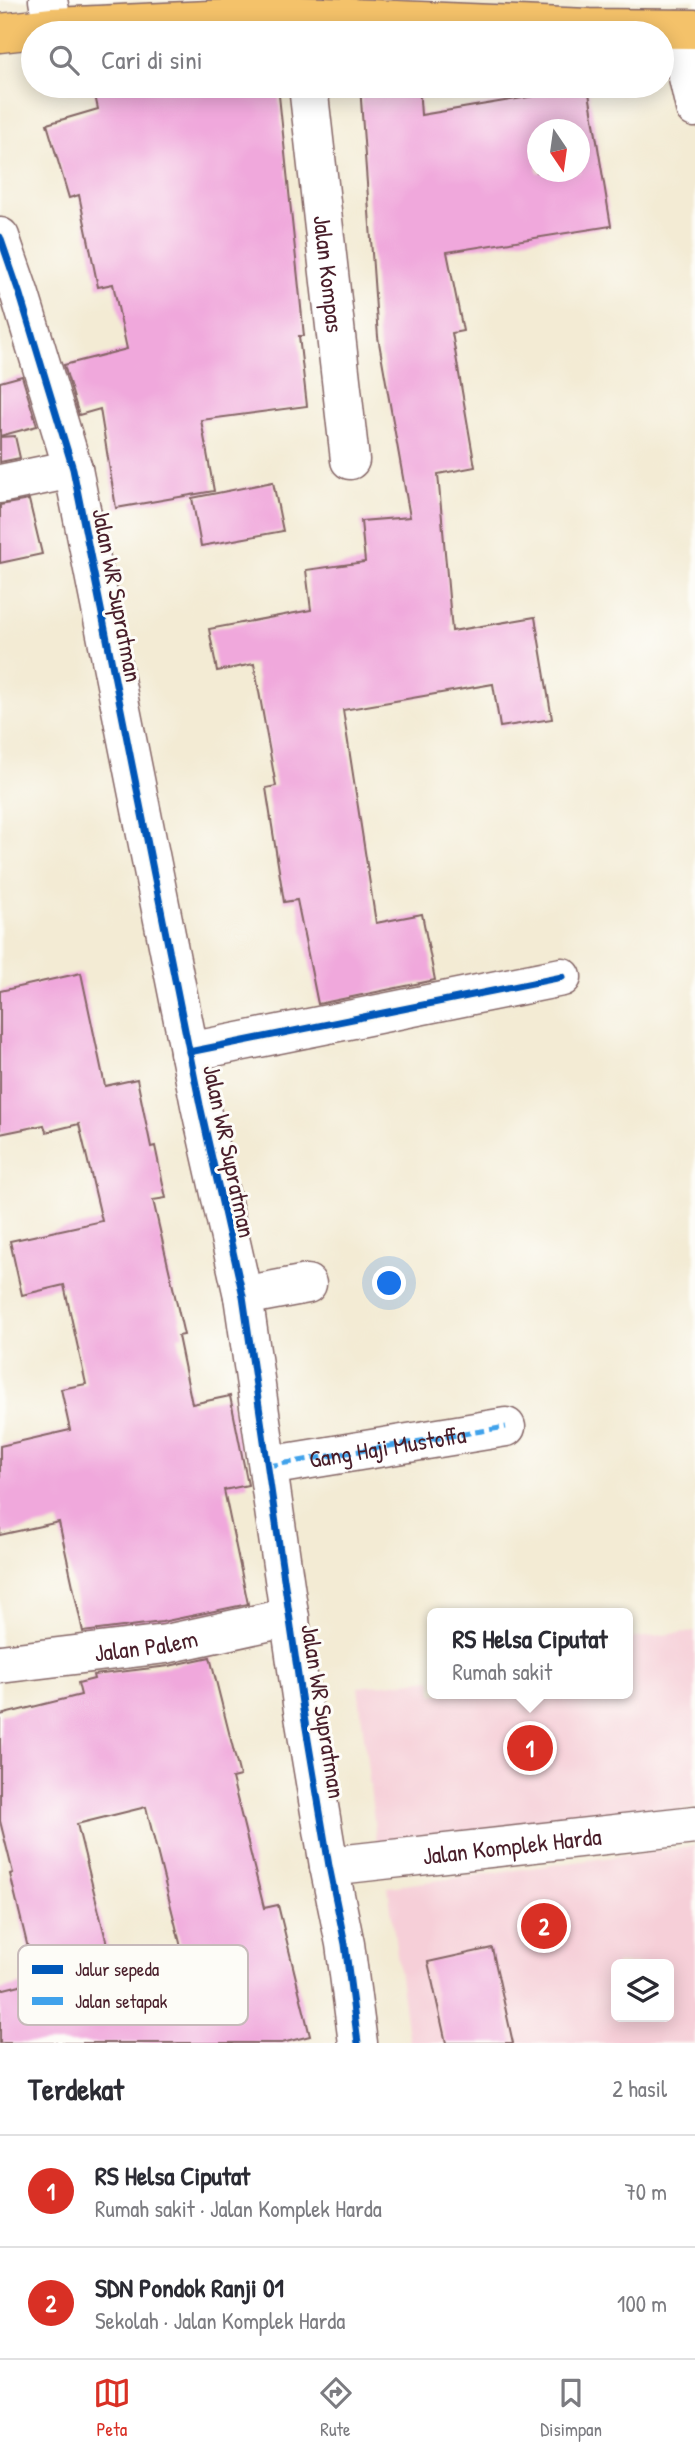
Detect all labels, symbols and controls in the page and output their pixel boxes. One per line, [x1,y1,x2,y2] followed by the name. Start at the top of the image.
[21,21,674,98] search box
[45,41,83,79] icon: search
[101,42,203,77] text: Cari di sini
[527,119,590,182] north arrow
[307,213,352,334] street label: Jalan Kompas
[86,506,150,684] street label: Jalan WR Supratman
[196,1062,264,1240] street label: Jalan WR Supratman
[372,1266,406,1300] your location
[307,1418,468,1475] street label: Gang Haji Mustoffa
[427,1608,633,1699] popup
[452,1621,608,1656] text: RS Helsa Ciputat
[93,1622,200,1669] street label: Jalan Palem
[294,1622,354,1800] street label: Jalan WR Supratman
[452,1656,552,1687] text: Rumah sakit
[507,1722,553,1774] pin: 1
[421,1820,603,1871] street label: Jalan Komplek Harda
[521,1900,567,1952] pin: 2
[18,1945,248,2025] legend
[75,1956,160,1982] text: Jalur sepeda
[611,1959,674,2022] map controls
[611,1959,674,2022] button: layers
[75,1988,167,2014] text: Jalan setapak
[28,2069,124,2109] text: Terdekat
[612,2073,667,2104] text: 2 hasil
[95,2158,250,2193] text: RS Helsa Ciputat
[47,2176,55,2207] text: 1
[624,2176,667,2207] text: 70 m
[95,2193,382,2224] text: Rumah sakit · Jalan Komplek Harda
[95,2270,284,2305] text: SDN Pondok Ranji 01
[46,2288,56,2319] text: 2
[617,2288,667,2319] text: 100 m
[95,2305,345,2336] text: Sekolah · Jalan Komplek Harda
[93,2374,131,2442] tab: Peta
[317,2374,355,2442] tab: Rute
[540,2374,602,2442] tab: Disimpan

